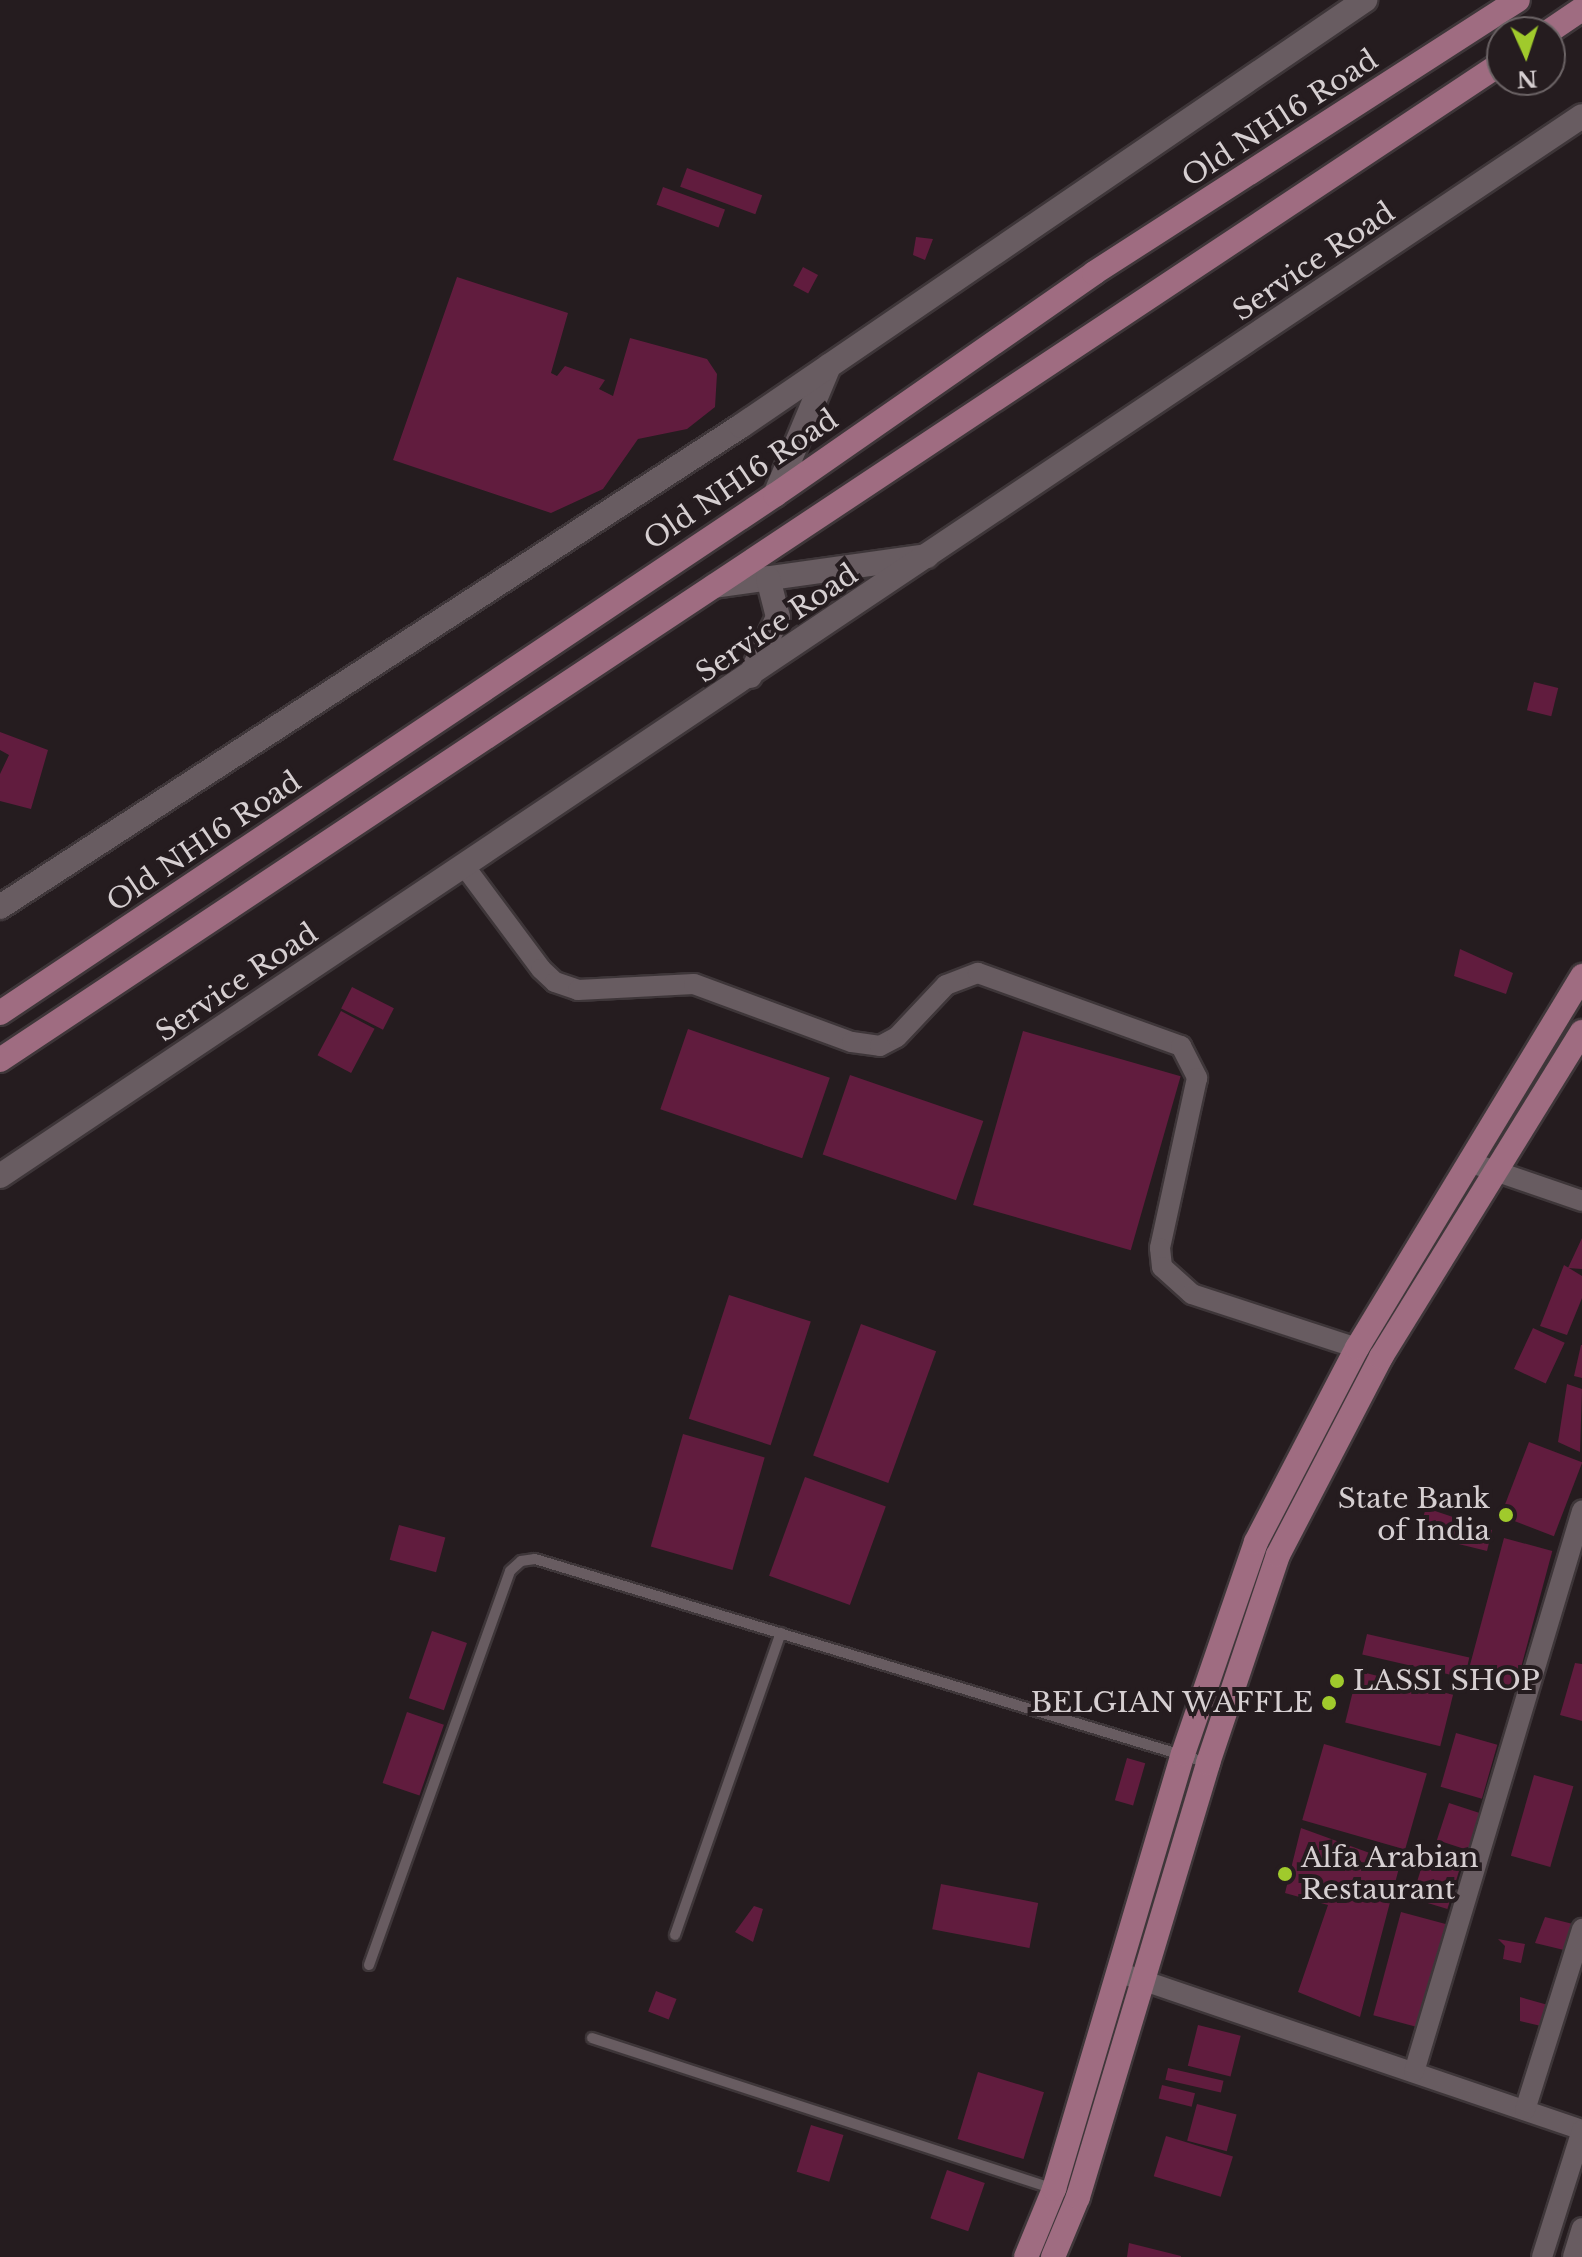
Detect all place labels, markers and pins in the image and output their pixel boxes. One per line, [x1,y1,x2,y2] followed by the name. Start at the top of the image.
[1338,1482,1490,1548] place label: State Bank of India
[1497,1506,1515,1524] marker: State Bank of India
[1353,1664,1540,1698] place label: LASSI SHOP
[1328,1672,1346,1690] marker: LASSI SHOP
[1029,1686,1313,1720] place label: BELGIAN WAFFLE
[1320,1694,1338,1712] marker: BELGIAN WAFFLE
[1301,1841,1480,1907] place label: Alfa Arabian Restaurant
[1276,1865,1294,1883] marker: Alfa Arabian Restaurant

